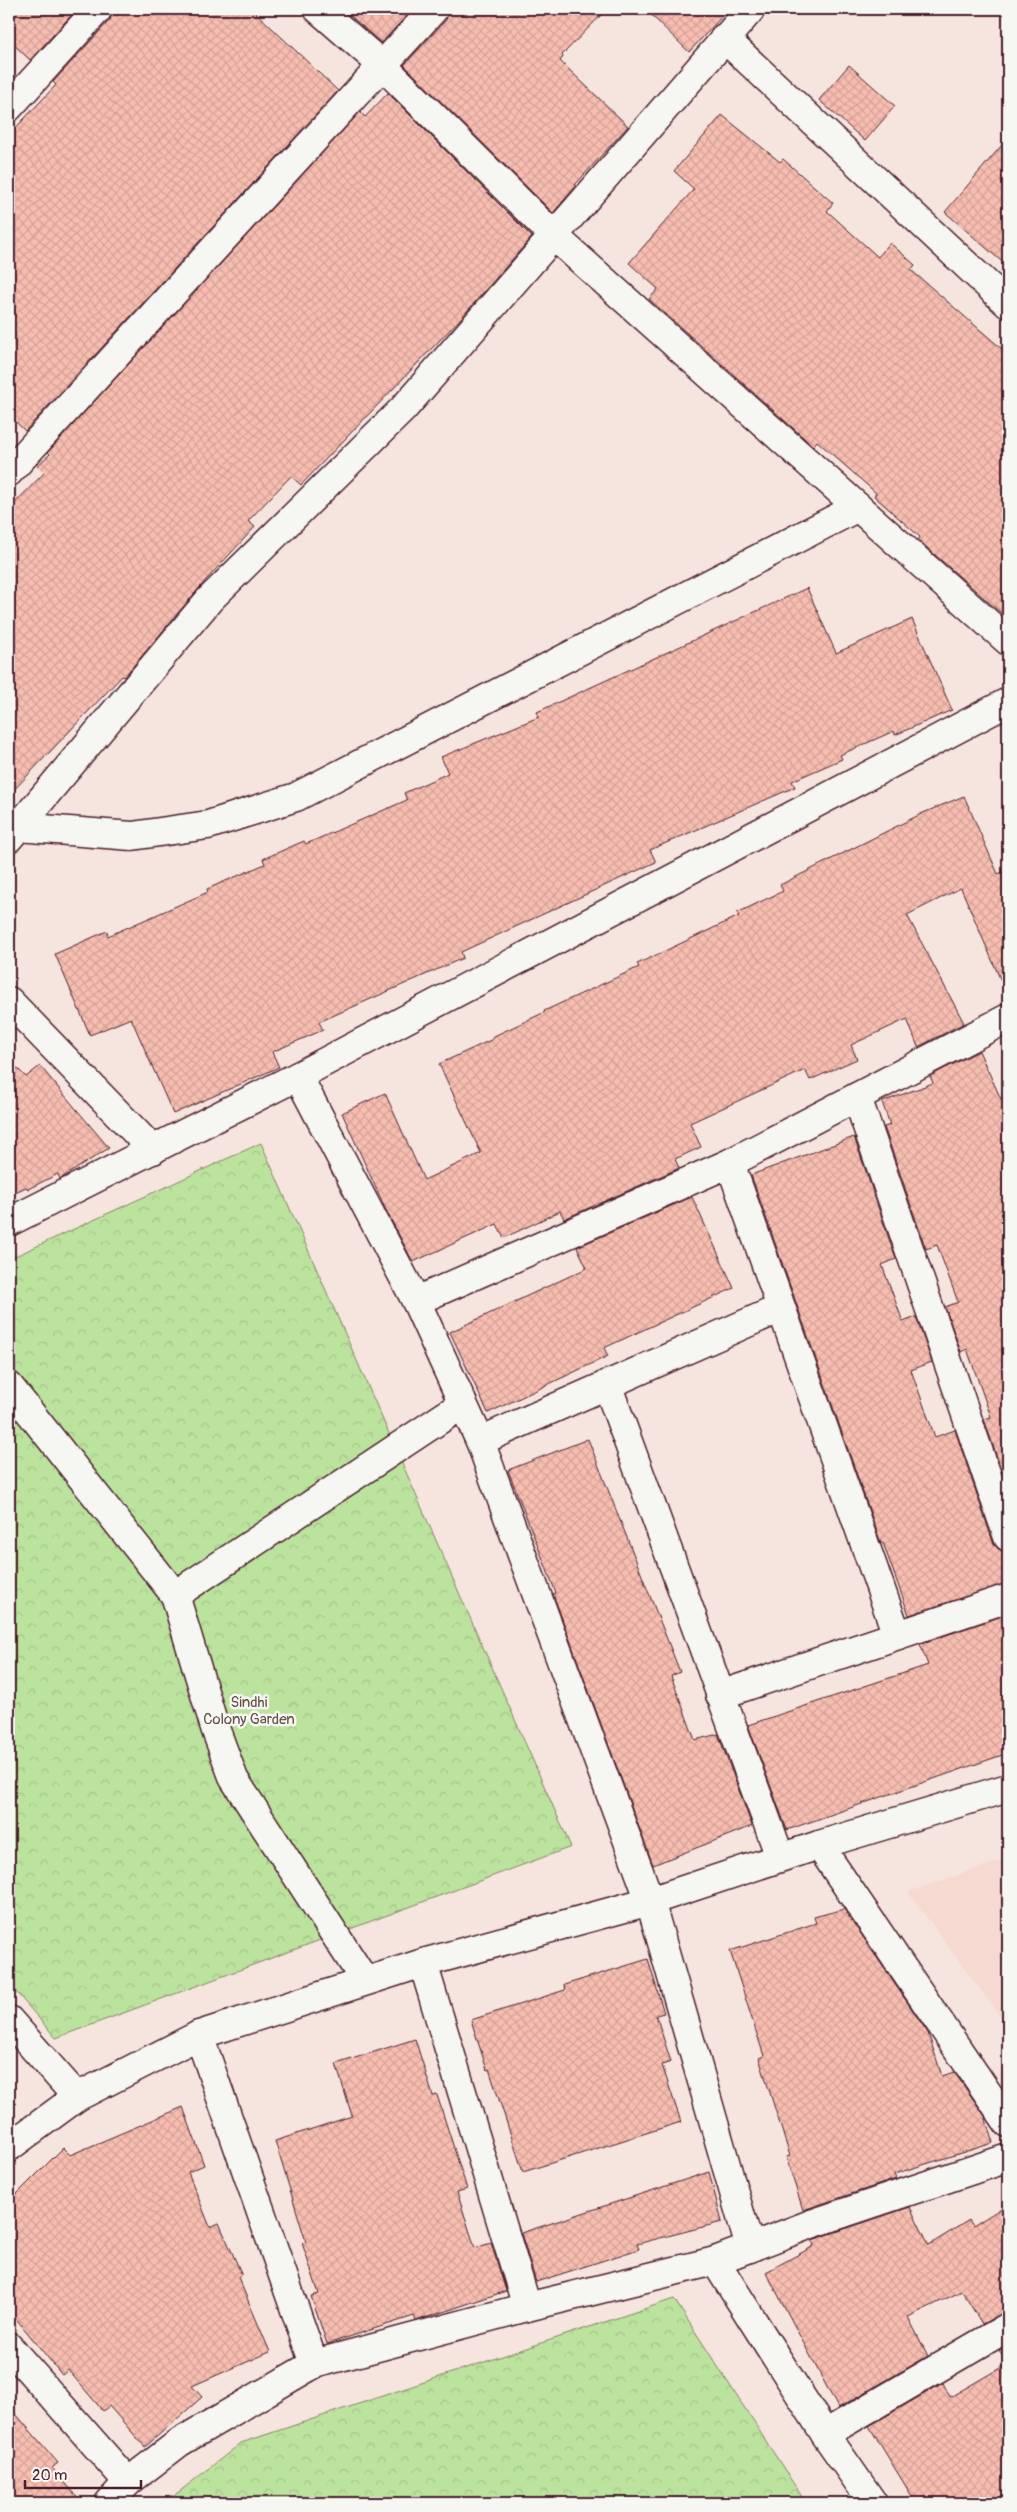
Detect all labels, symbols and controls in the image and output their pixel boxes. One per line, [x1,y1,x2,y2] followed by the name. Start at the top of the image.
[203,1693,295,1729] park label: Sindhi Colony Garden
[25,2457,141,2489] scale bar
[32,2466,67,2485] text: 20 m

